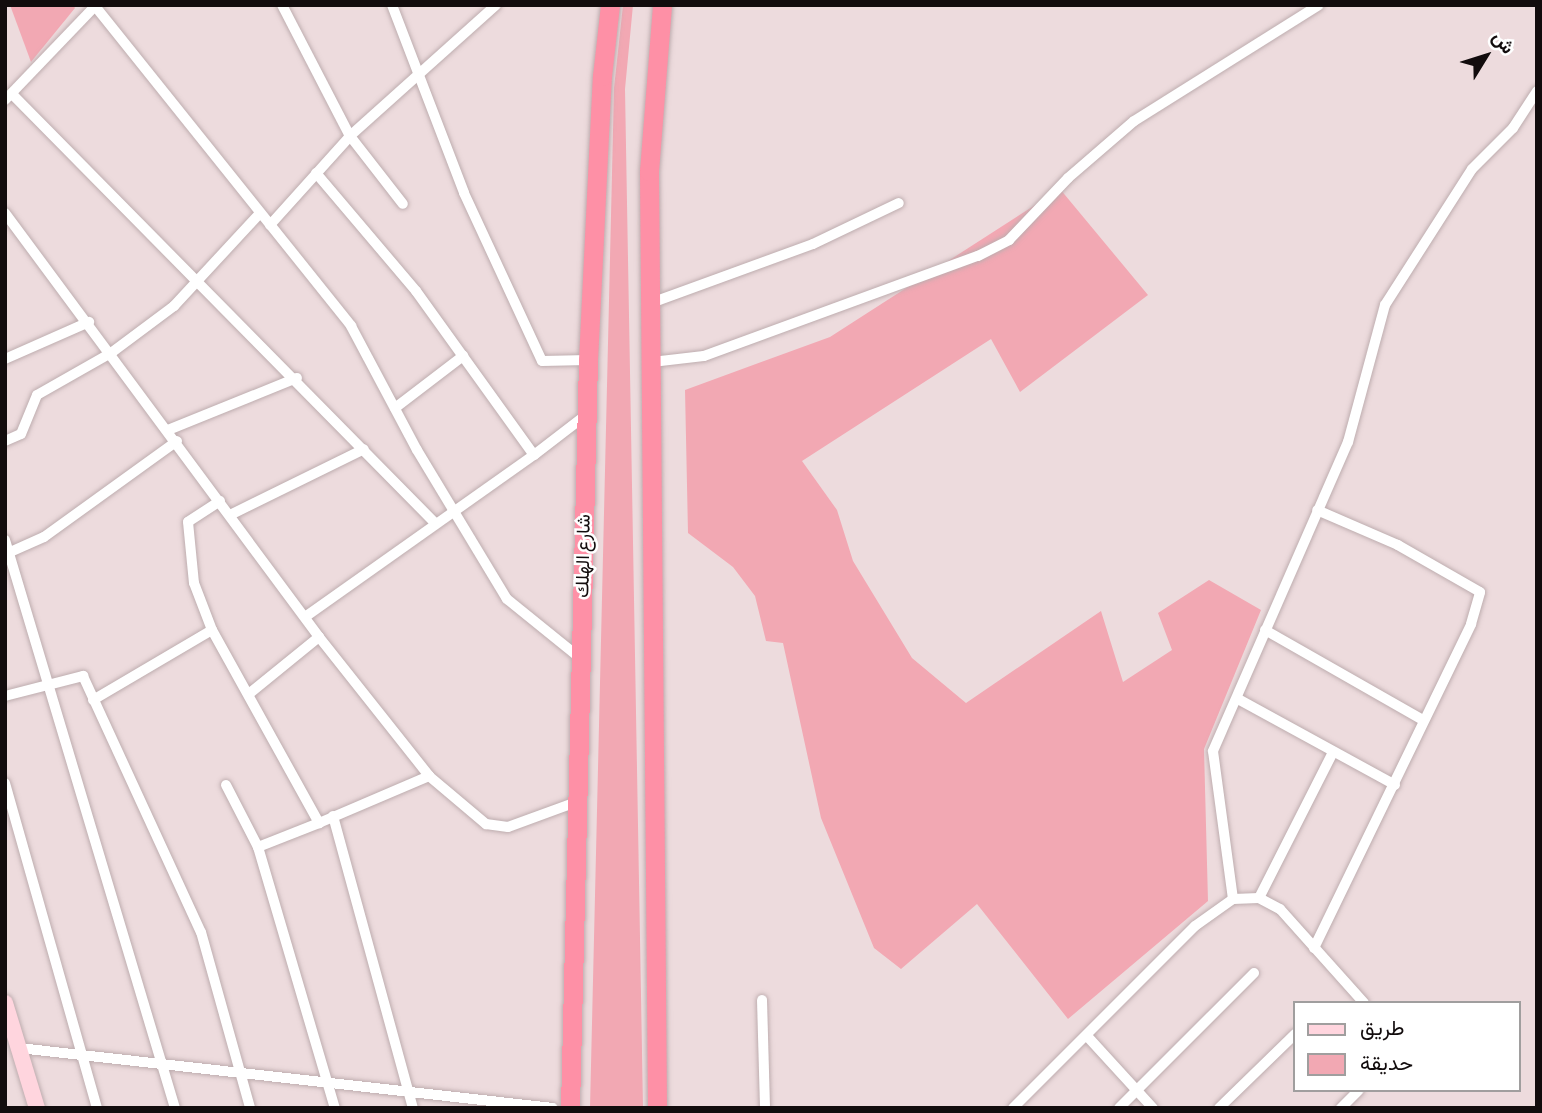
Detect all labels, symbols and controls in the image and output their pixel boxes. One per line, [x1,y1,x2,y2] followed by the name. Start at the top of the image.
[1451,21,1521,91] north arrow
[1487,27,1519,59] text: ش
[572,514,596,598] street label: شارع الهلك
[1294,1001,1521,1092] legend
[1360,1016,1405,1041] text: طريق
[1360,1051,1413,1076] text: حديقة

